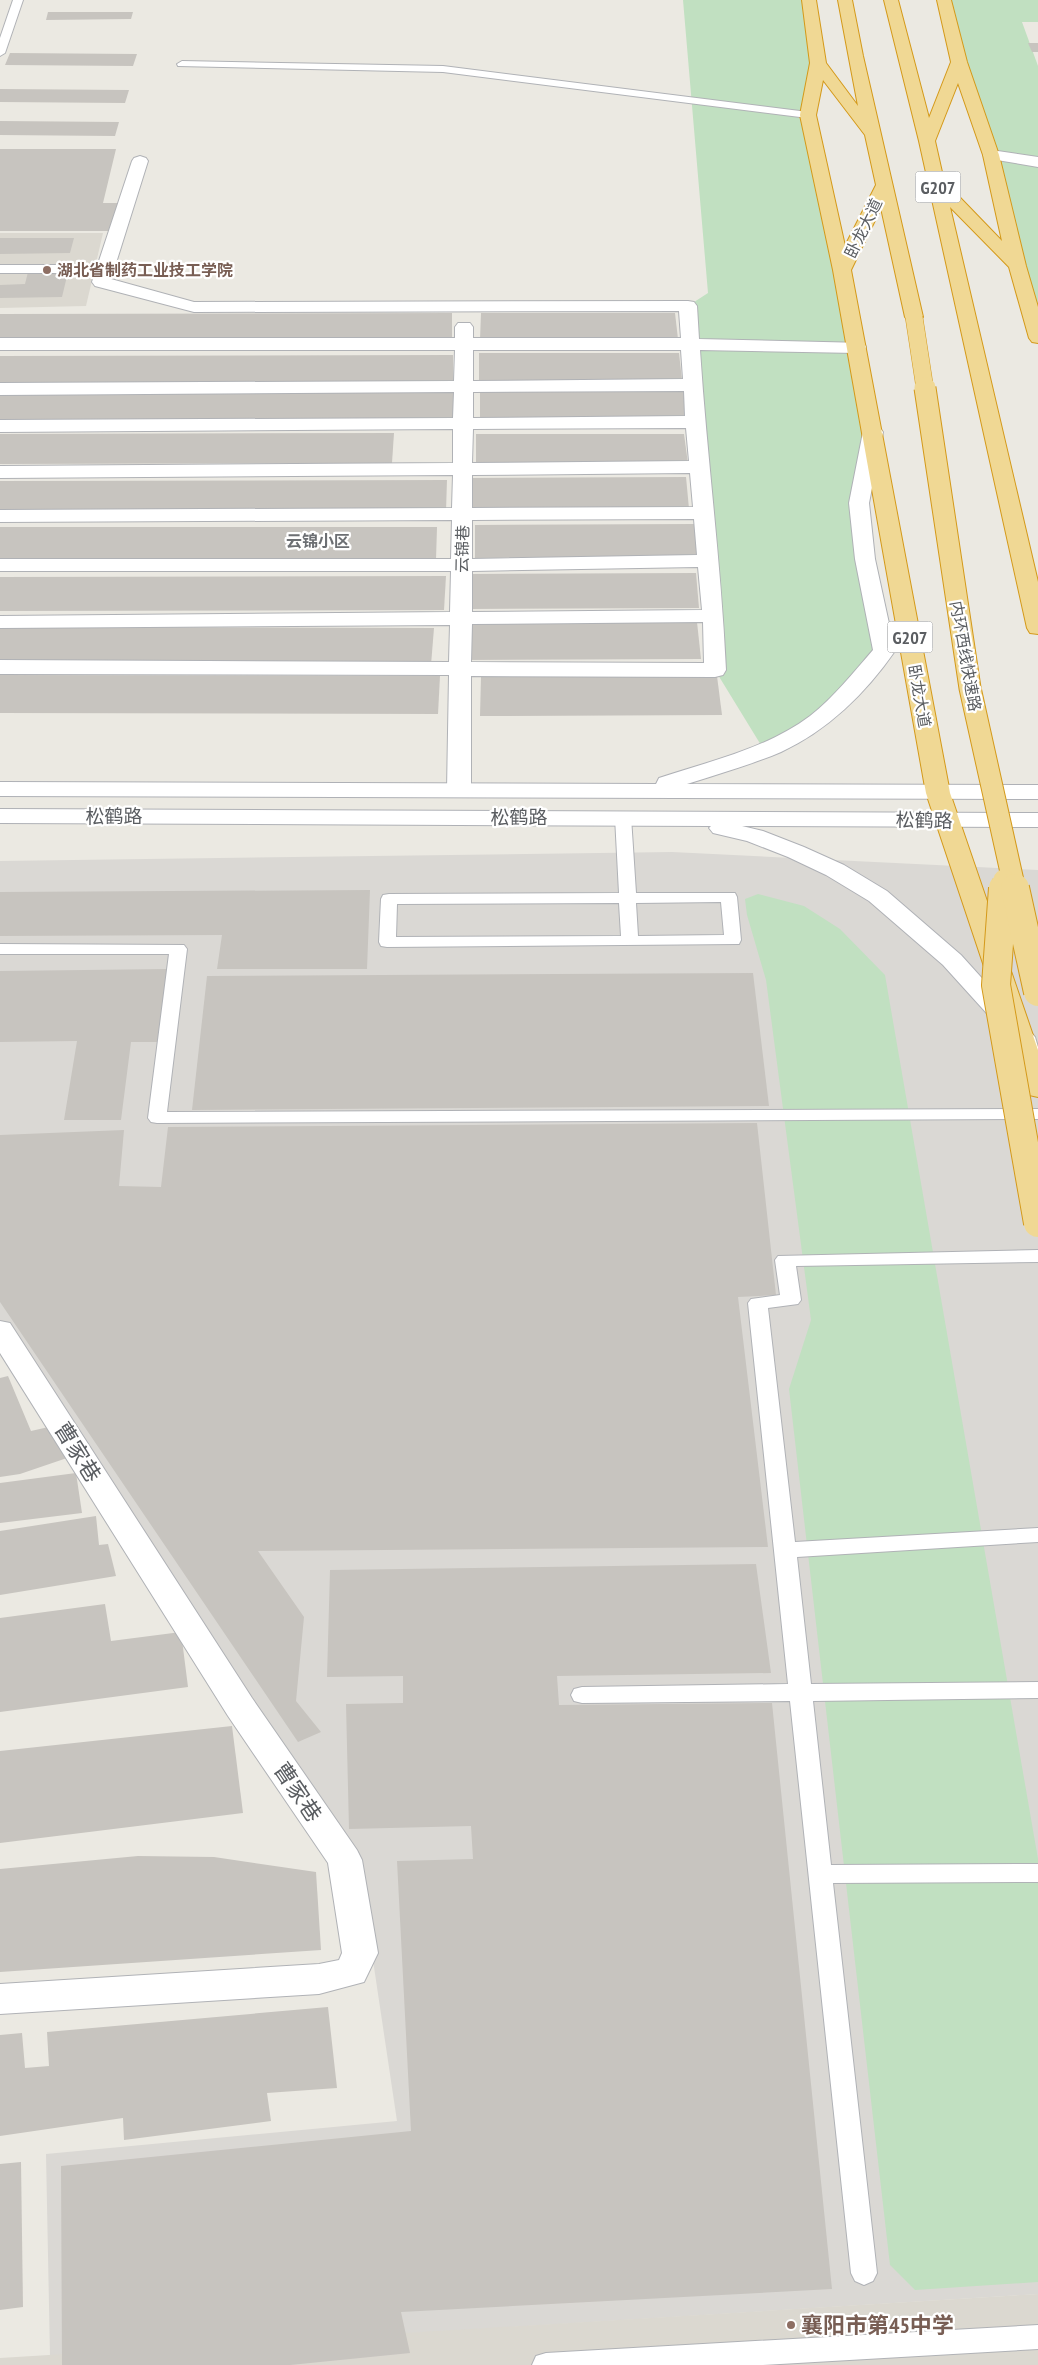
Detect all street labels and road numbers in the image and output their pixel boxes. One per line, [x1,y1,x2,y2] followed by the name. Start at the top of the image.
[916,172,960,202] road number: G207
[840,195,886,261] street label: 卧龙大道
[452,525,472,573] street label: 云锦巷
[946,599,986,713] street label: 内环西线快速路
[888,622,932,652] road number: G207
[905,663,935,729] street label: 卧龙大道
[85,804,143,828] street label: 松鹤路
[490,805,548,829] street label: 松鹤路
[895,808,953,832] street label: 松鹤路
[49,1417,107,1487] street label: 曹家巷
[268,1757,328,1827] street label: 曹家巷

